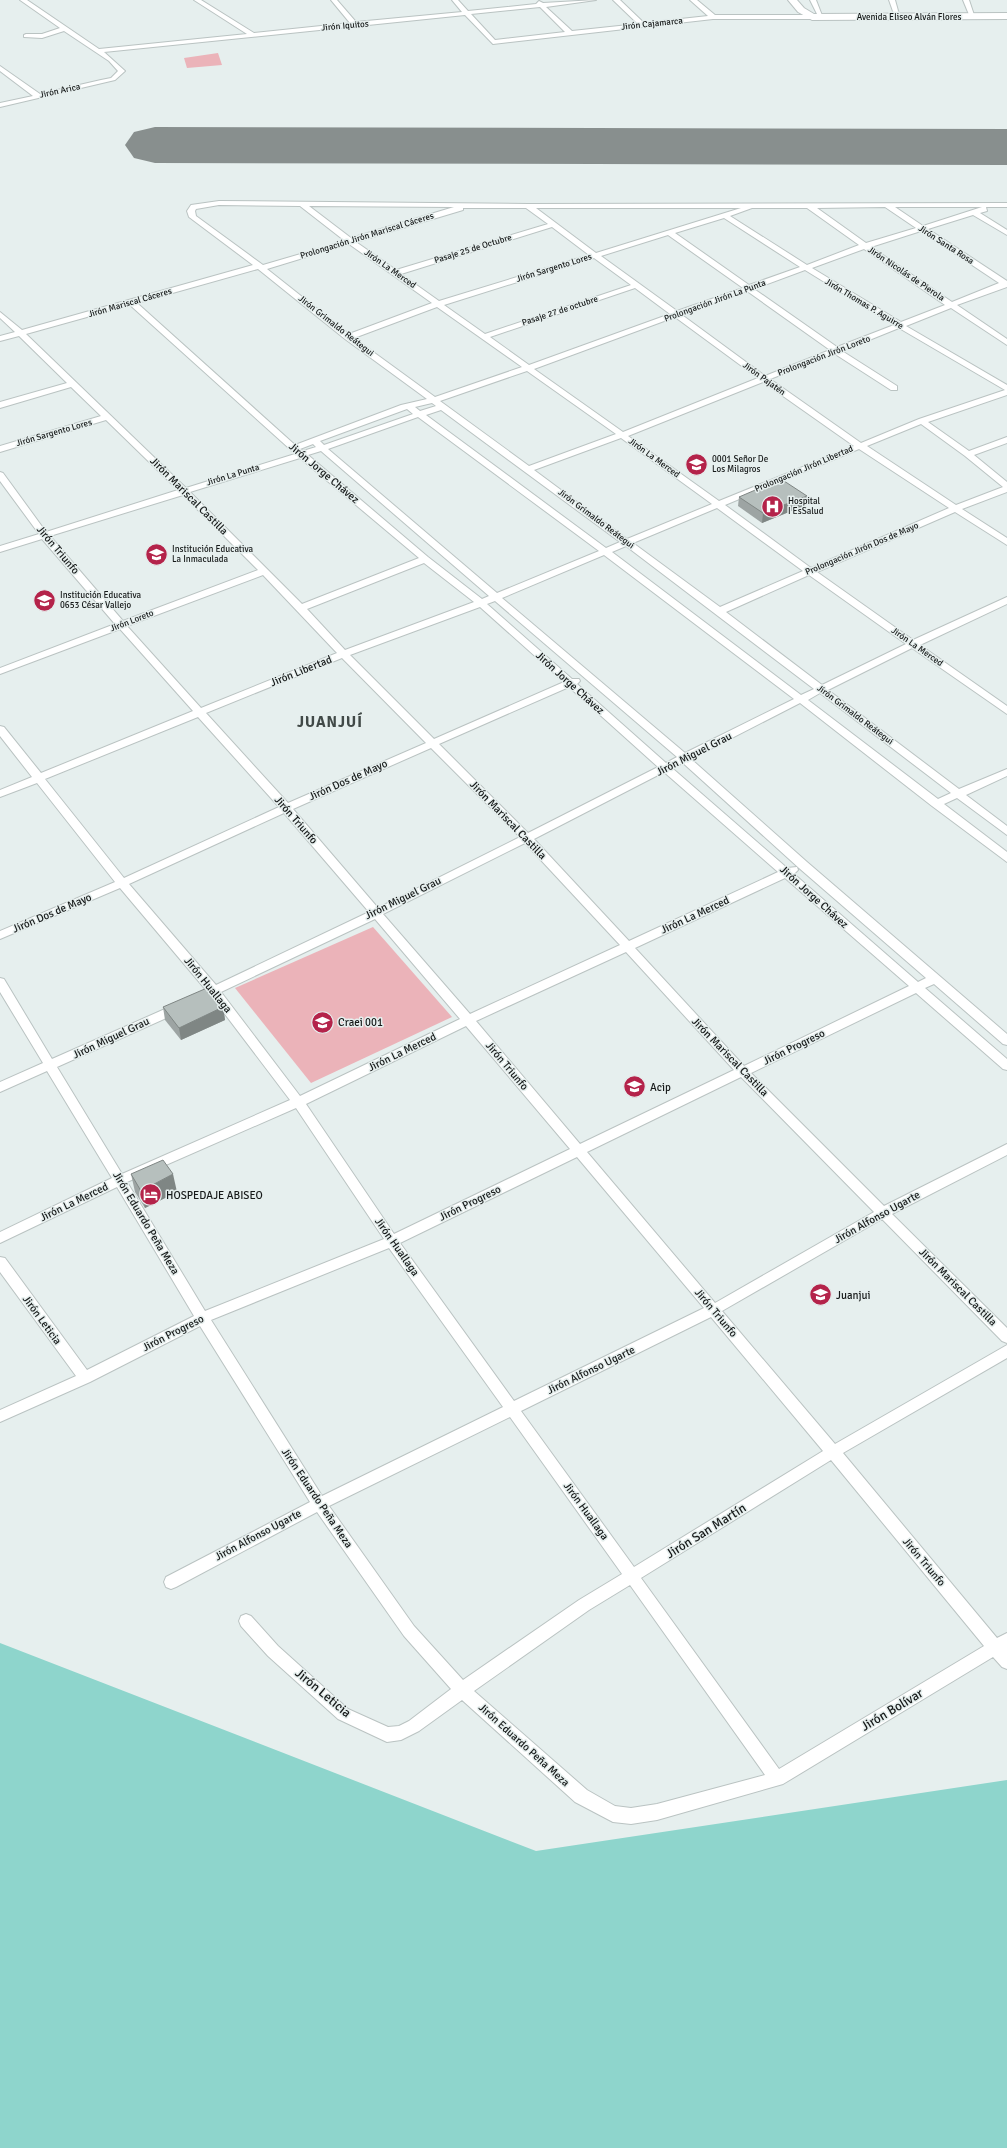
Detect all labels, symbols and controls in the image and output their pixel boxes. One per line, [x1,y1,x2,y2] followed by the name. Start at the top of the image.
[857,12,961,23] street label: Avenida Eliseo Alván Flores
[621,15,684,33] street label: Jirón Cajamarca
[321,18,369,34] street label: Jirón Iquitos
[39,81,82,101] street label: Jirón Arica
[299,210,435,262] street label: Prolongación Jirón Mariscal Cáceres
[916,223,976,267] street label: Jirón Santa Rosa
[433,232,514,266] street label: Pasaje 25 de Octubre
[866,244,947,304] street label: Jirón Nicolás de Pierola
[362,247,418,291] street label: Jirón La Merced
[515,251,593,285] street label: Jirón Sargento Lores
[823,276,906,332] street label: Jirón Thomas P. Aguirre
[663,277,768,325] street label: Prolongación Jirón La Punta
[87,286,173,320] street label: Jirón Mariscal Cáceres
[296,293,376,359] street label: Jirón Grimaldo Reátegui
[521,293,600,328] street label: Pasaje 27 de octubre
[776,333,872,379] street label: Prolongación Jirón Loreto
[740,360,788,398] street label: Jirón Pajatén
[15,417,93,449] street label: Jirón Sargento Lores
[626,436,682,480] street label: Jirón La Merced
[286,440,362,506] street label: Jirón Jorge Chávez
[753,443,855,495] street label: Prolongación Jirón Libertad
[683,451,709,477] school or university icon: 0001 Señor De Los Milagros
[147,454,231,538] street label: Jirón Mariscal Castilla
[712,454,769,475] place label: 0001 Señor De Los Milagros
[205,462,261,488] street label: Jirón La Punta
[556,487,636,551] street label: Jirón Grimaldo Reátegui
[759,493,785,519] hospital icon: Hospital I EsSalud
[788,496,824,517] place label: Hospital I EsSalud
[804,520,921,578] street label: Prolongación Jirón Dos de Mayo
[34,523,82,577] street label: Jirón Triunfo
[143,541,169,567] school or university icon: Institución Educativa La Inmaculada
[172,544,254,565] place label: Institución Educativa La Inmaculada
[31,587,57,613] school or university icon: Institución Educativa 0653 César Vallejo
[60,590,142,611] place label: Institución Educativa 0653 César Vallejo
[109,608,156,634] street label: Jirón Loreto
[889,625,945,669] street label: Jirón La Merced
[533,649,607,717] street label: Jirón Jorge Chávez
[268,653,334,689] street label: Jirón Libertad
[815,683,895,747] street label: Jirón Grimaldo Reátegui
[297,712,363,731] district label: JUANJUÍ
[654,729,734,779] street label: Jirón Miguel Grau
[307,757,390,803] street label: Jirón Dos de Mayo
[467,778,549,862] street label: Jirón Mariscal Castilla
[272,793,321,847] street label: Jirón Triunfo
[777,863,851,931] street label: Jirón Jorge Chávez
[363,874,443,922] street label: Jirón Miguel Grau
[10,890,94,936] street label: Jirón Dos de Mayo
[659,893,732,937] street label: Jirón La Merced
[181,954,235,1016] street label: Jirón Huallaga
[309,1009,335,1035] school or university icon: Craei 001
[70,1014,152,1062] street label: Jirón Miguel Grau
[689,1015,771,1099] street label: Jirón Mariscal Castilla
[338,1016,383,1029] place label: Craei 001
[761,1026,827,1068] street label: Jirón Progreso
[366,1030,438,1074] street label: Jirón La Merced
[483,1039,531,1093] street label: Jirón Triunfo
[621,1074,647,1100] school or university icon: Acip
[650,1081,671,1094] place label: Acip
[110,1169,182,1277] street label: Jirón Eduardo Peña Meza
[38,1180,110,1224] street label: Jirón La Merced
[138,1182,164,1208] hotel icon: HOSPEDAJE ABISEO
[437,1182,503,1224] street label: Jirón Progreso
[832,1188,922,1246] street label: Jirón Alfonso Ugarte
[166,1189,263,1202] place label: HOSPEDAJE ABISEO
[372,1215,422,1279] street label: Jirón Huallaga
[916,1245,1000,1329] street label: Jirón Mariscal Castilla
[808,1282,834,1308] school or university icon: Juanjui
[692,1286,740,1340] street label: Jirón Triunfo
[836,1289,871,1302] place label: Juanjui
[20,1293,64,1347] street label: Jirón Leticia
[140,1312,206,1354] street label: Jirón Progreso
[545,1343,637,1397] street label: Jirón Alfonso Ugarte
[279,1446,356,1551] street label: Jirón Eduardo Peña Meza
[561,1480,612,1543] street label: Jirón Huallaga
[663,1500,749,1562] street label: Jirón San Martín
[212,1507,304,1563] street label: Jirón Alfonso Ugarte
[900,1535,948,1589] street label: Jirón Triunfo
[292,1665,354,1721] street label: Jirón Leticia
[858,1685,926,1735] street label: Jirón Bolívar
[476,1701,572,1789] street label: Jirón Eduardo Peña Meza

